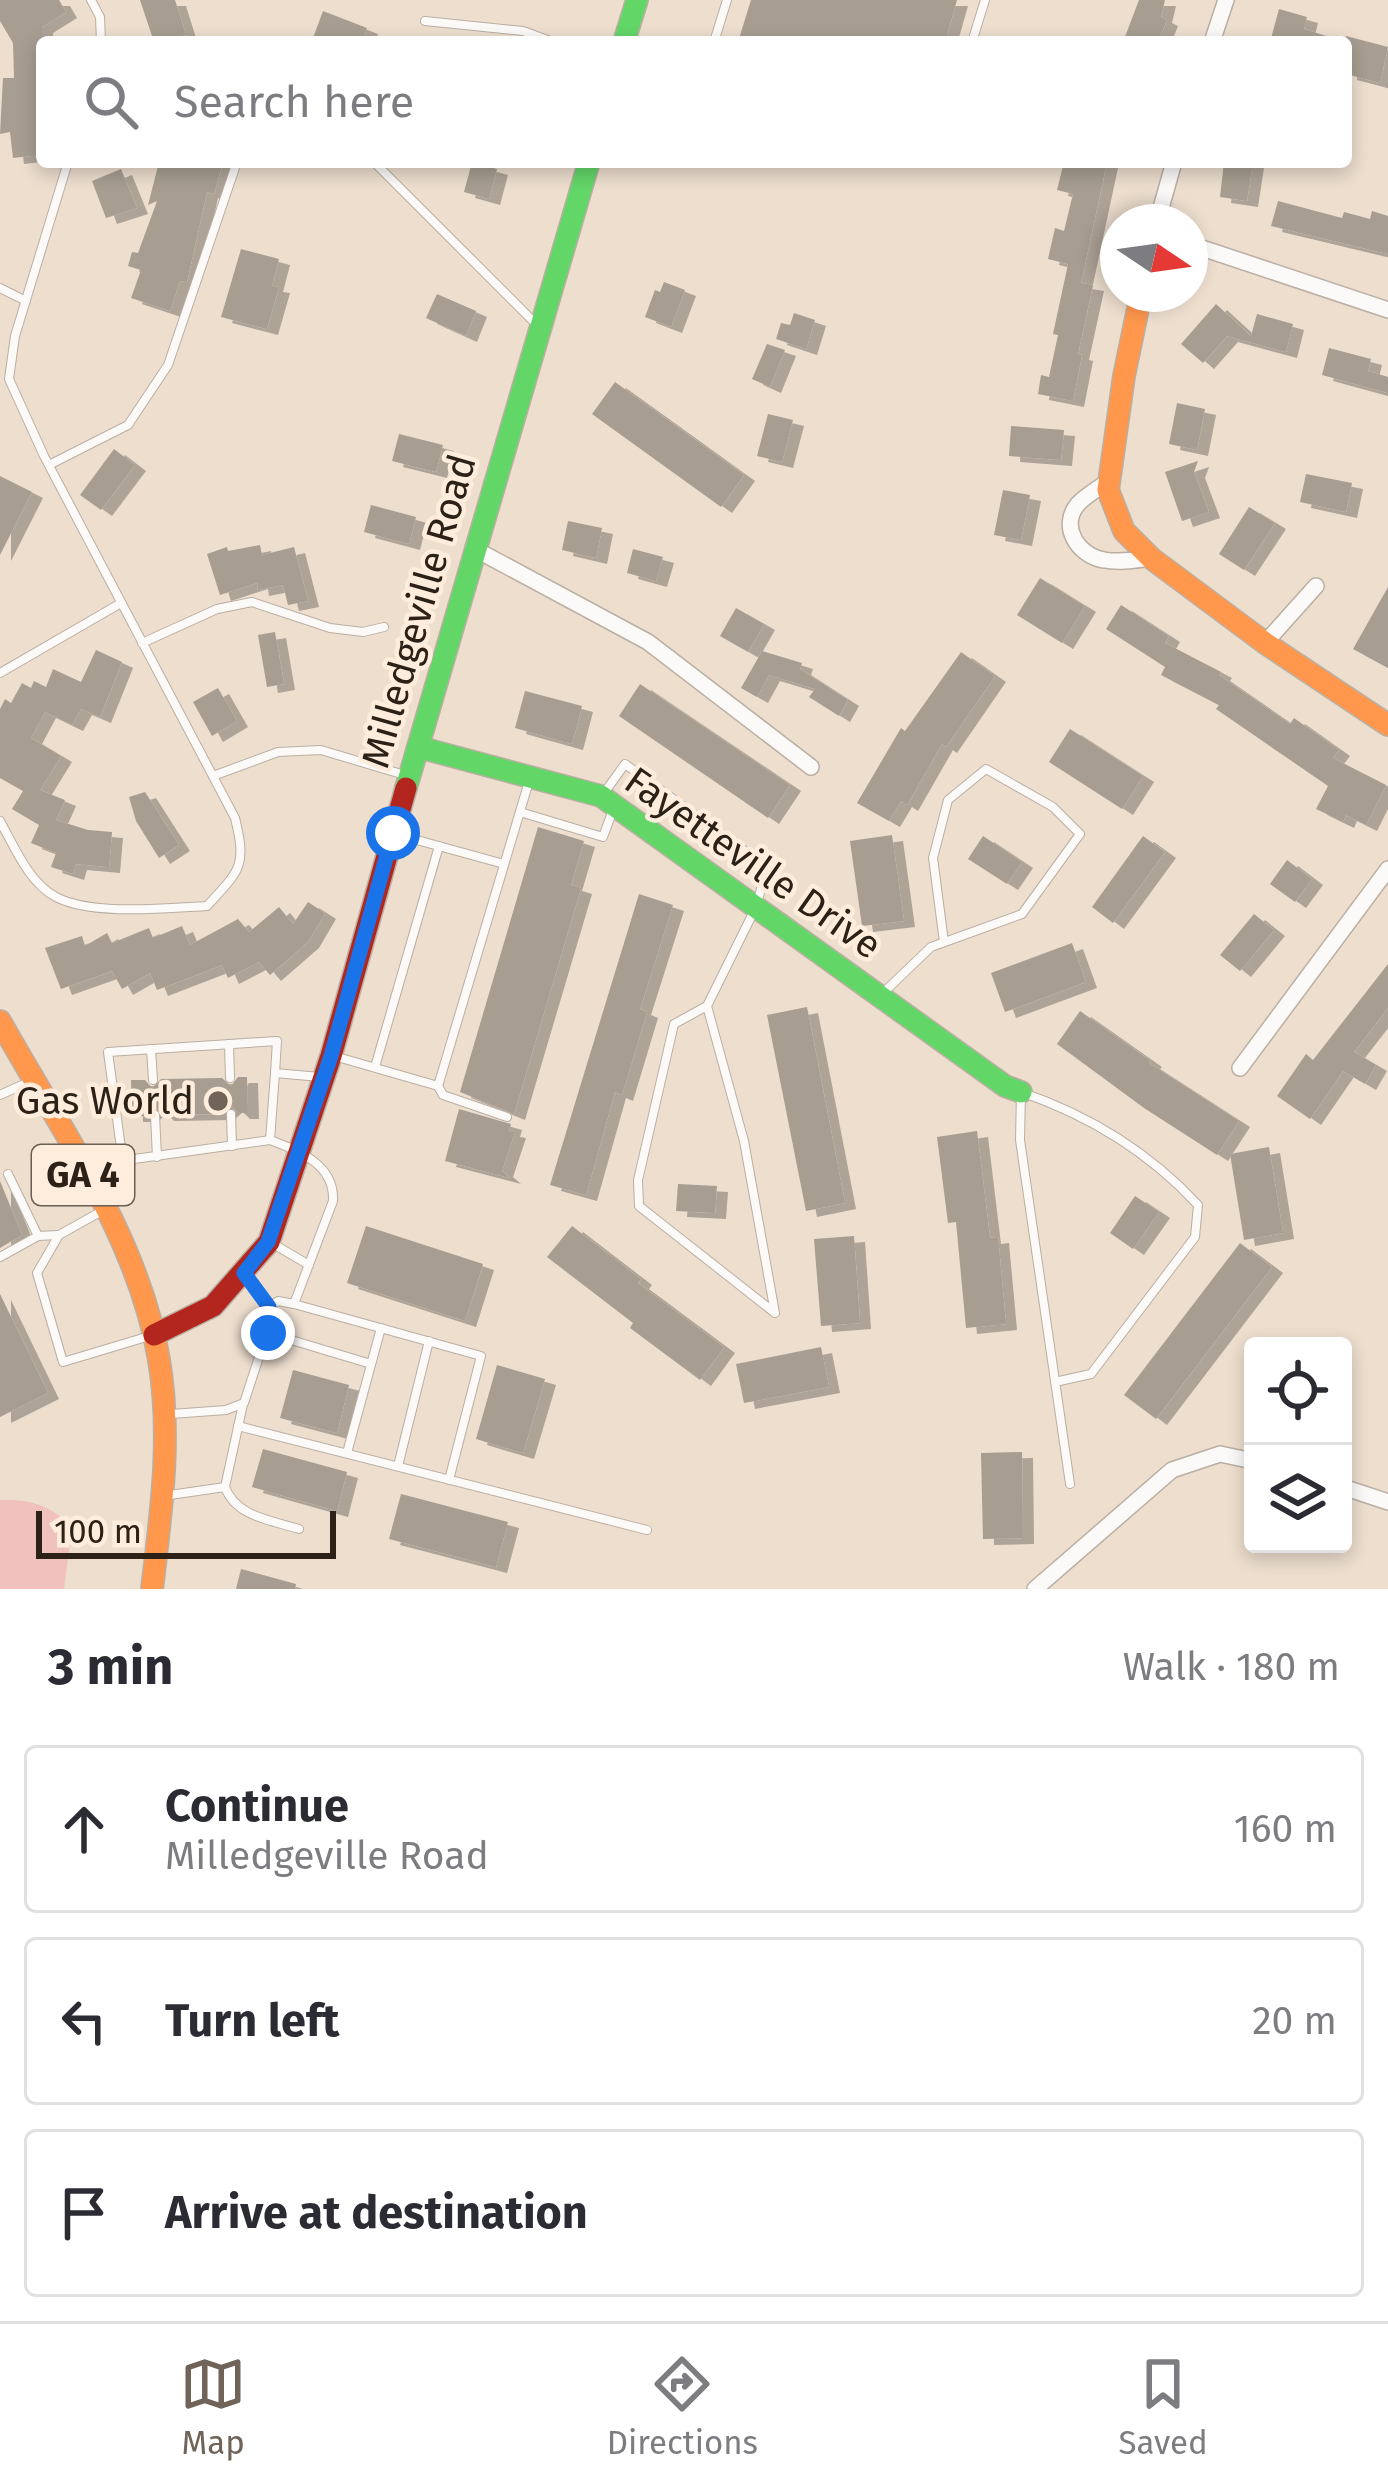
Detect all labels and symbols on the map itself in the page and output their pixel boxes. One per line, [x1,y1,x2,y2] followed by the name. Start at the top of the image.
[1100,204,1208,312] north arrow
[352,449,486,773] street label: Milledgeville Road
[616,757,890,969] street label: Fayetteville Drive
[366,806,420,860] route start
[16,1078,194,1124] place label: Gas World
[205,1088,231,1114] marker: Gas World
[32,1145,134,1205] road number: GA 4
[241,1306,295,1360] route end
[36,1505,336,1558] scale bar

